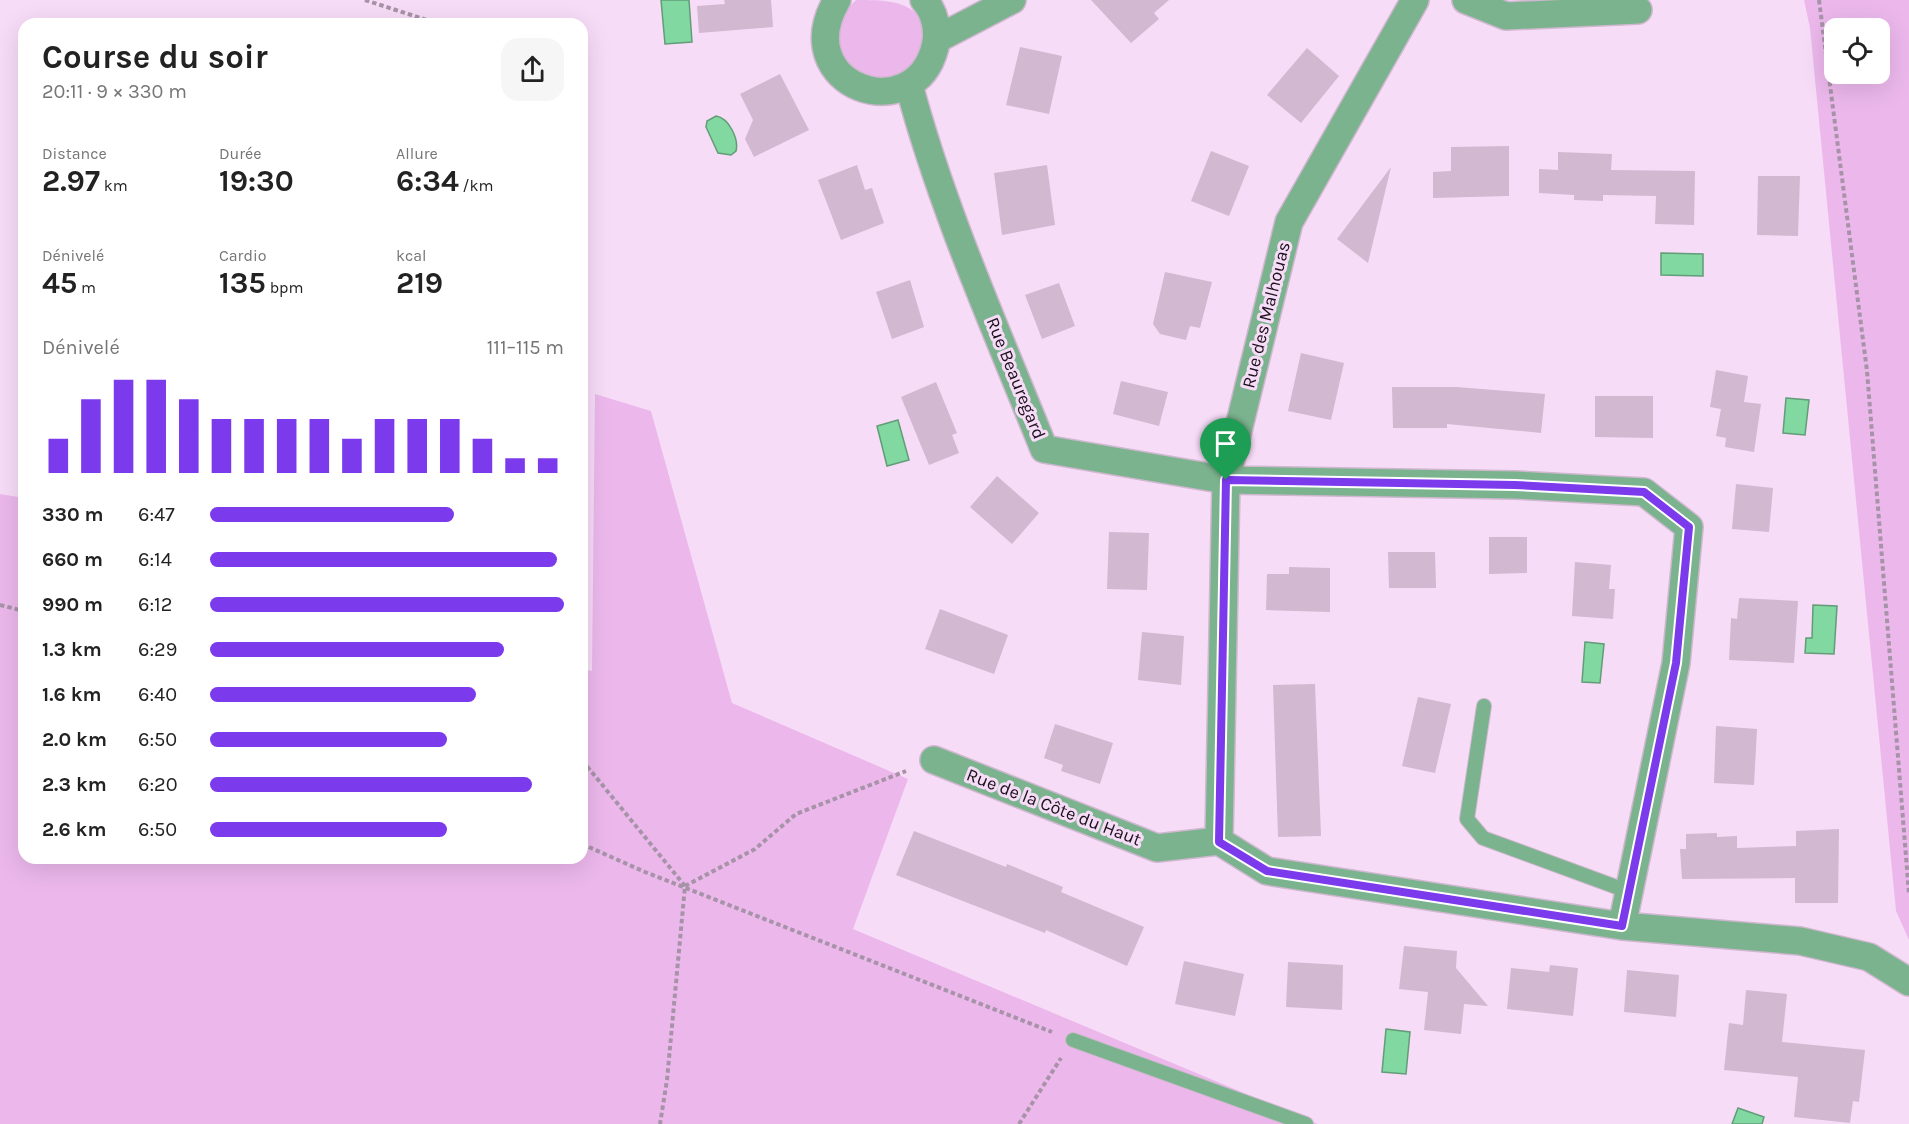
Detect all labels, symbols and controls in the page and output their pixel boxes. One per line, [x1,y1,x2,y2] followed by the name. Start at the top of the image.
[1824,18,1890,84] map controls
[1824,18,1890,84] button: locate
[42,38,268,76] text: Course du soir
[501,38,564,101] button: share
[42,80,187,103] text: 20:11 · 9 × 330 m
[42,144,107,163] text: Distance
[219,144,261,163] text: Durée
[396,144,438,163] text: Allure
[42,163,100,199] text: 2.97
[219,163,294,199] text: 19:30
[396,163,459,199] text: 6:34
[100,176,128,195] text: km
[459,176,494,195] text: /km
[1237,239,1295,391] street label: Rue des Malhouas
[42,246,104,265] text: Dénivelé
[219,246,266,265] text: Cardio
[396,246,427,265] text: kcal
[42,265,77,301] text: 45
[219,265,266,301] text: 135
[396,265,443,301] text: 219
[77,278,96,297] text: m
[266,278,303,297] text: bpm
[982,314,1050,442] street label: Rue Beauregard
[42,336,120,359] text: Dénivelé
[487,336,564,359] text: 111–115 m
[1200,418,1251,480] pin
[1209,427,1242,460] icon: arrive
[42,503,104,526] text: 330 m
[138,503,175,526] text: 6:47
[42,548,103,571] text: 660 m
[138,548,172,571] text: 6:14
[42,593,103,616] text: 990 m
[138,593,172,616] text: 6:12
[42,638,102,661] text: 1.3 km
[138,638,177,661] text: 6:29
[42,683,101,706] text: 1.6 km
[138,683,177,706] text: 6:40
[42,728,107,751] text: 2.0 km
[138,728,177,751] text: 6:50
[963,763,1145,851] street label: Rue de la Côte du Haut
[42,773,107,796] text: 2.3 km
[138,773,178,796] text: 6:20
[42,818,106,841] text: 2.6 km
[138,818,177,841] text: 6:50

